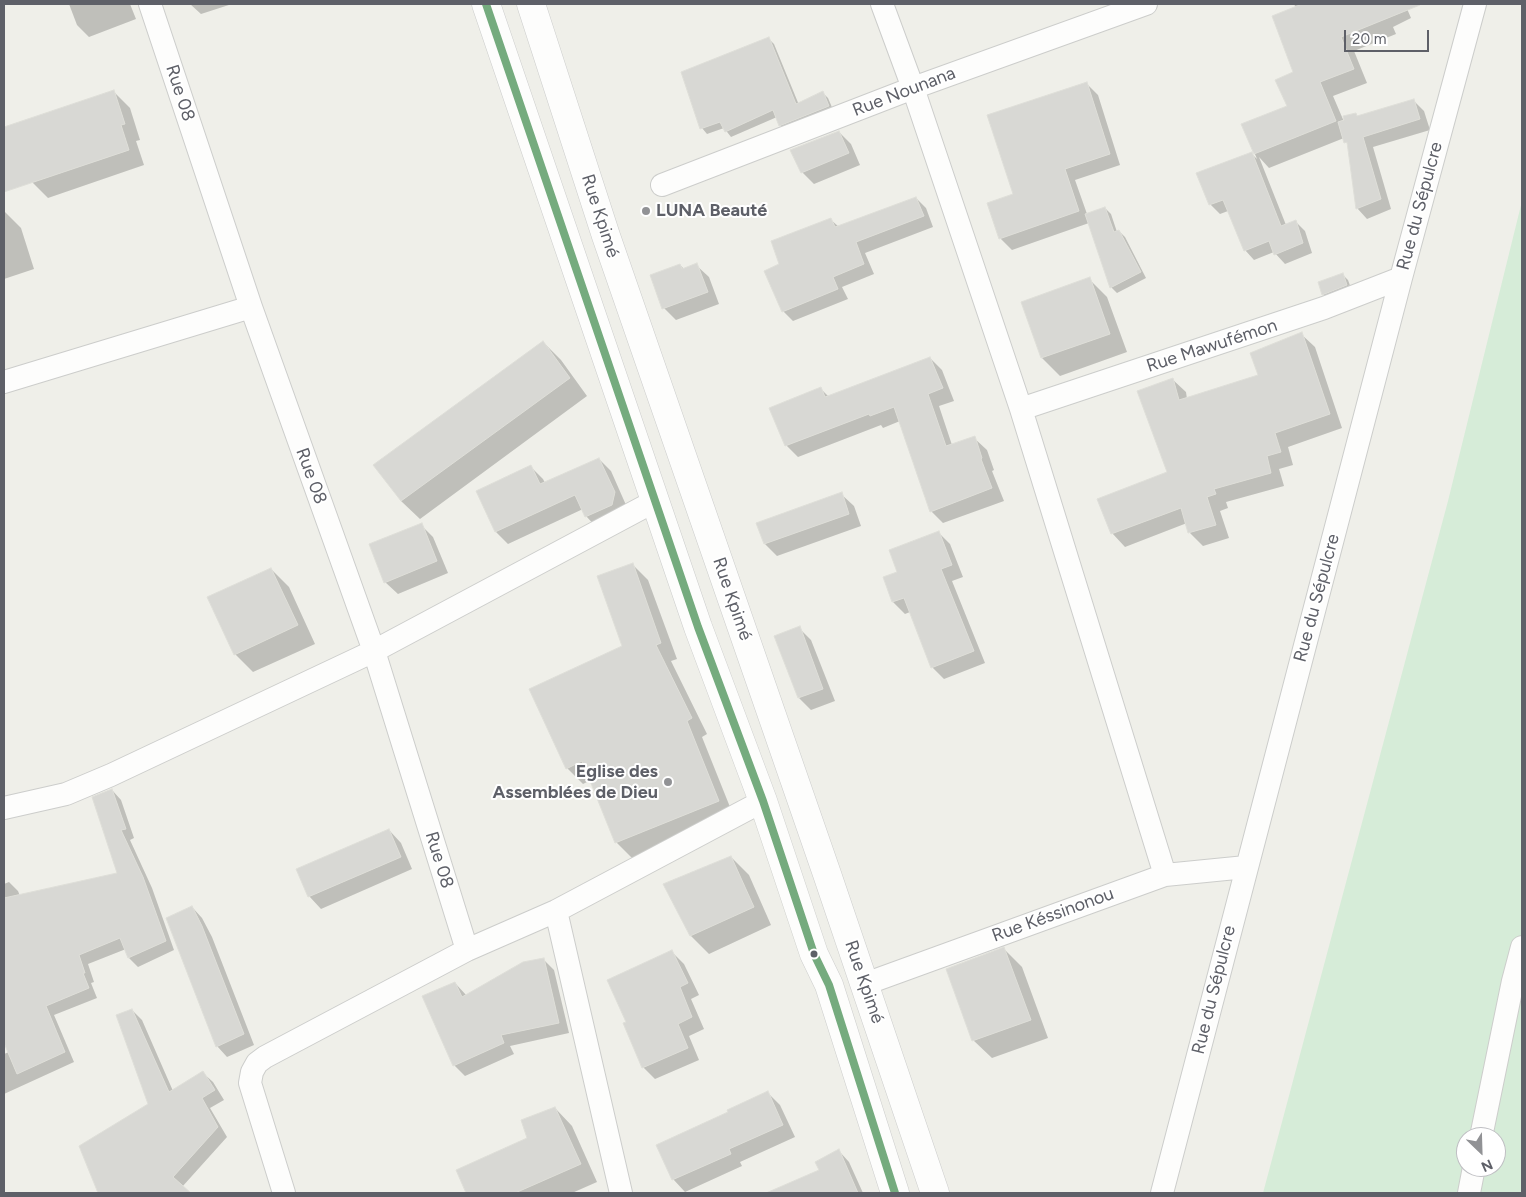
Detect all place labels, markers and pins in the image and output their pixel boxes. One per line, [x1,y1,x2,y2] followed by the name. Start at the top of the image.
[656,200,767,222] place label: LUNA Beauté
[640,205,652,217] marker: LUNA Beauté
[492,761,658,804] place label: Eglise des Assemblées de Dieu
[662,776,674,788] marker: Eglise des Assemblées de Dieu
[809,949,819,959] unlabelled marker

